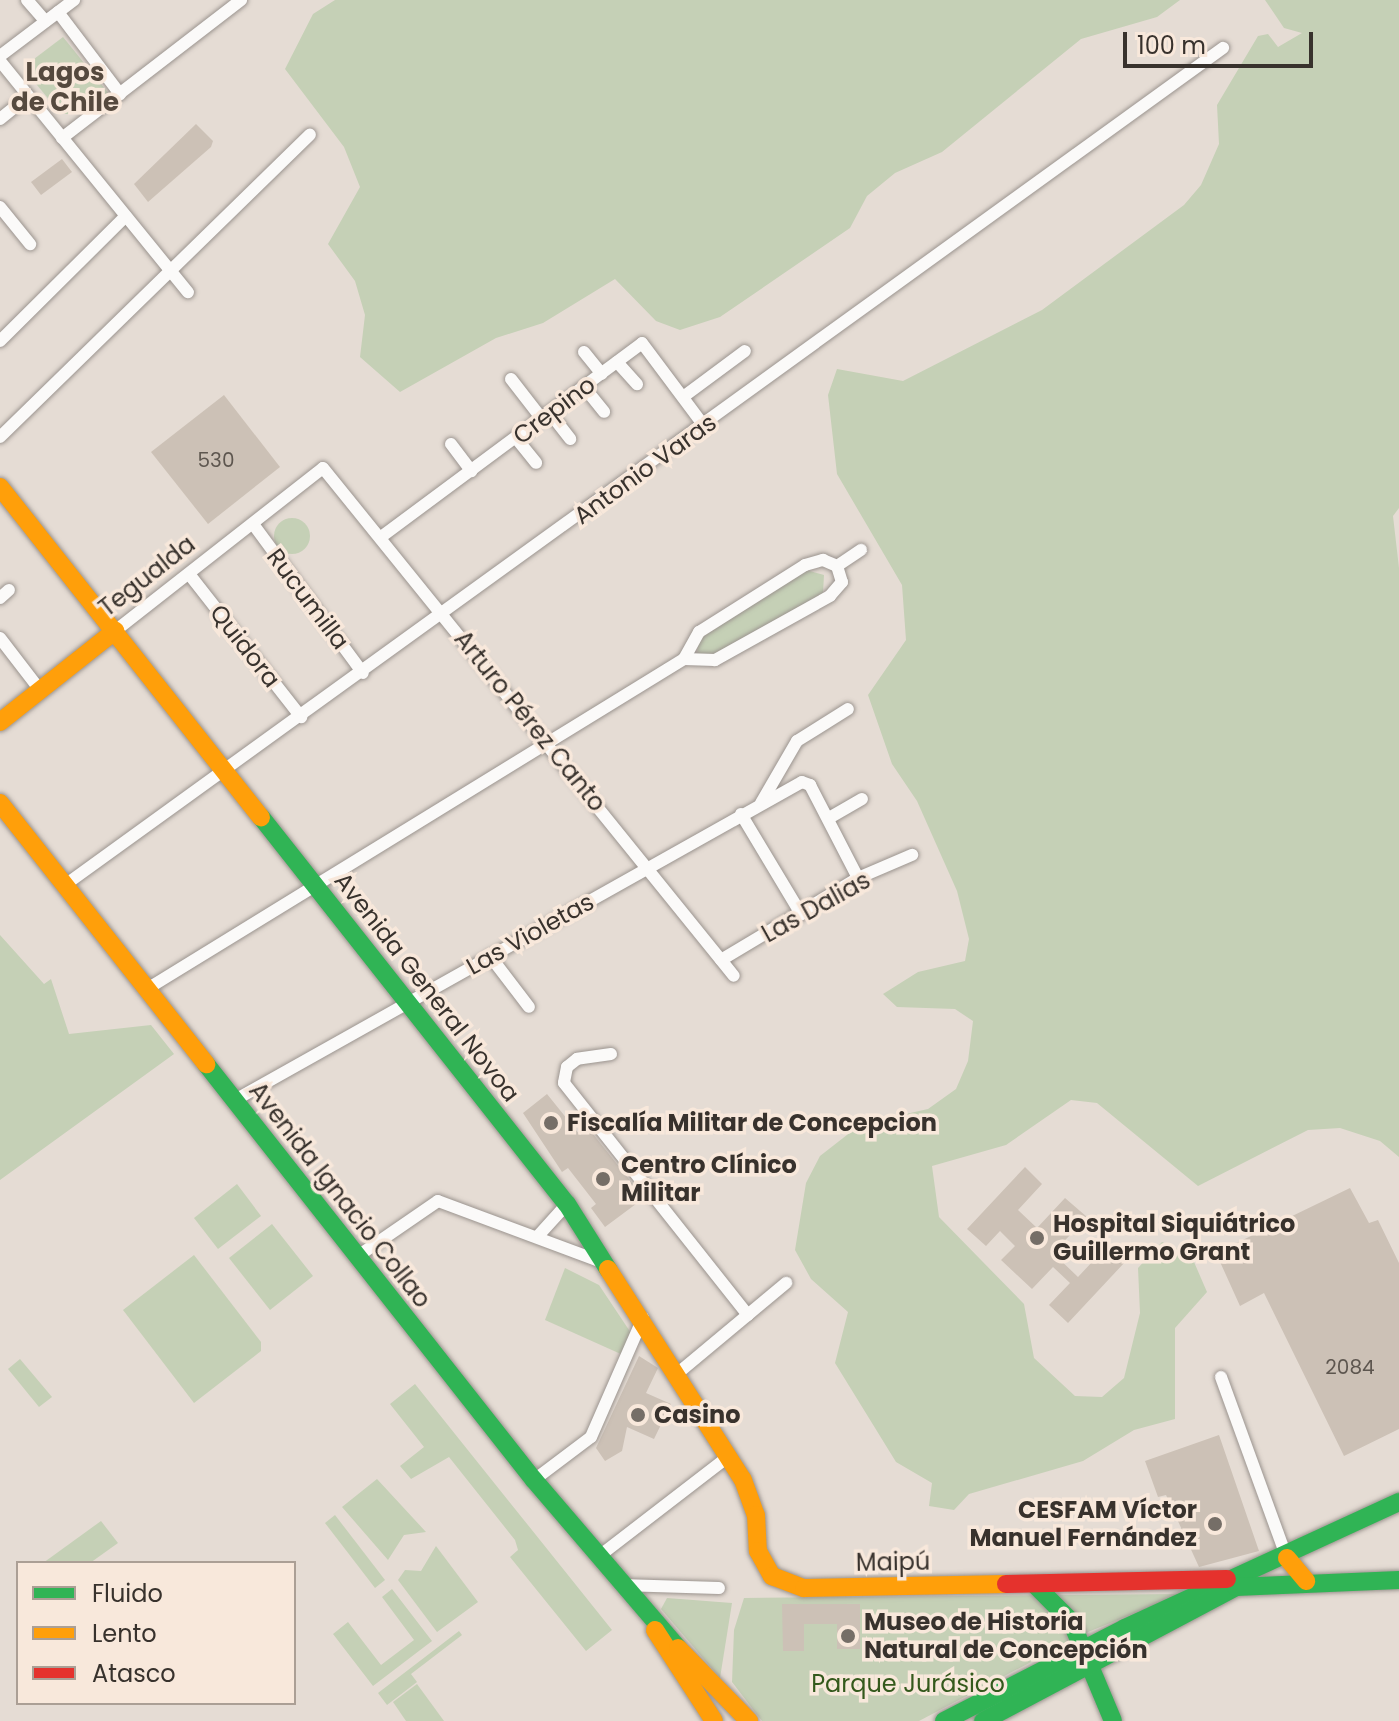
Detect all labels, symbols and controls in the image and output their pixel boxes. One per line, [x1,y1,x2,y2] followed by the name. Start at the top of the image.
[1127,16,1317,66] scale bar
[1137,29,1206,62] text: 100 m
[11,57,119,118] district label: Lagos de Chile
[507,370,601,450] street label: Crepino
[568,408,722,530] street label: Antonio Varas
[198,448,234,472] house number: 530
[93,530,201,622] street label: Tegualda
[261,543,355,655] street label: Rucumilla
[204,599,286,693] street label: Quidora
[448,625,612,817] street label: Arturo Pérez Canto
[757,865,875,949] street label: Las Dalias
[328,867,526,1107] street label: Avenida General Novoa
[461,887,599,981] street label: Las Violetas
[243,1077,437,1313] street label: Avenida Ignacio Collao
[567,1109,937,1137] place label: Fiscalía Militar de Concepcion
[542,1114,560,1132] marker: Fiscalía Militar de Concepcion
[621,1151,797,1207] place label: Centro Clínico Militar
[592,1168,614,1190] marker: Centro Clínico Militar
[1053,1210,1295,1266] place label: Hospital Siquiátrico Guillermo Grant
[1028,1229,1046,1247] marker: Hospital Siquiátrico Guillermo Grant
[1325,1355,1375,1379] house number: 2084
[654,1401,741,1429] place label: Casino
[629,1406,647,1424] marker: Casino
[970,1496,1197,1552] place label: CESFAM Víctor Manuel Fernández
[1204,1513,1226,1535] marker: CESFAM Víctor Manuel Fernández
[856,1547,930,1577] street label: Maipú
[16,1561,296,1705] legend
[92,1577,163,1610] text: Fluido
[864,1608,1148,1664] place label: Museo de Historia Natural de Concepción
[92,1617,157,1650] text: Lento
[839,1627,857,1645] marker: Museo de Historia Natural de Concepción
[92,1657,176,1690] text: Atasco
[811,1670,1005,1698] park label: Parque Jurásico

